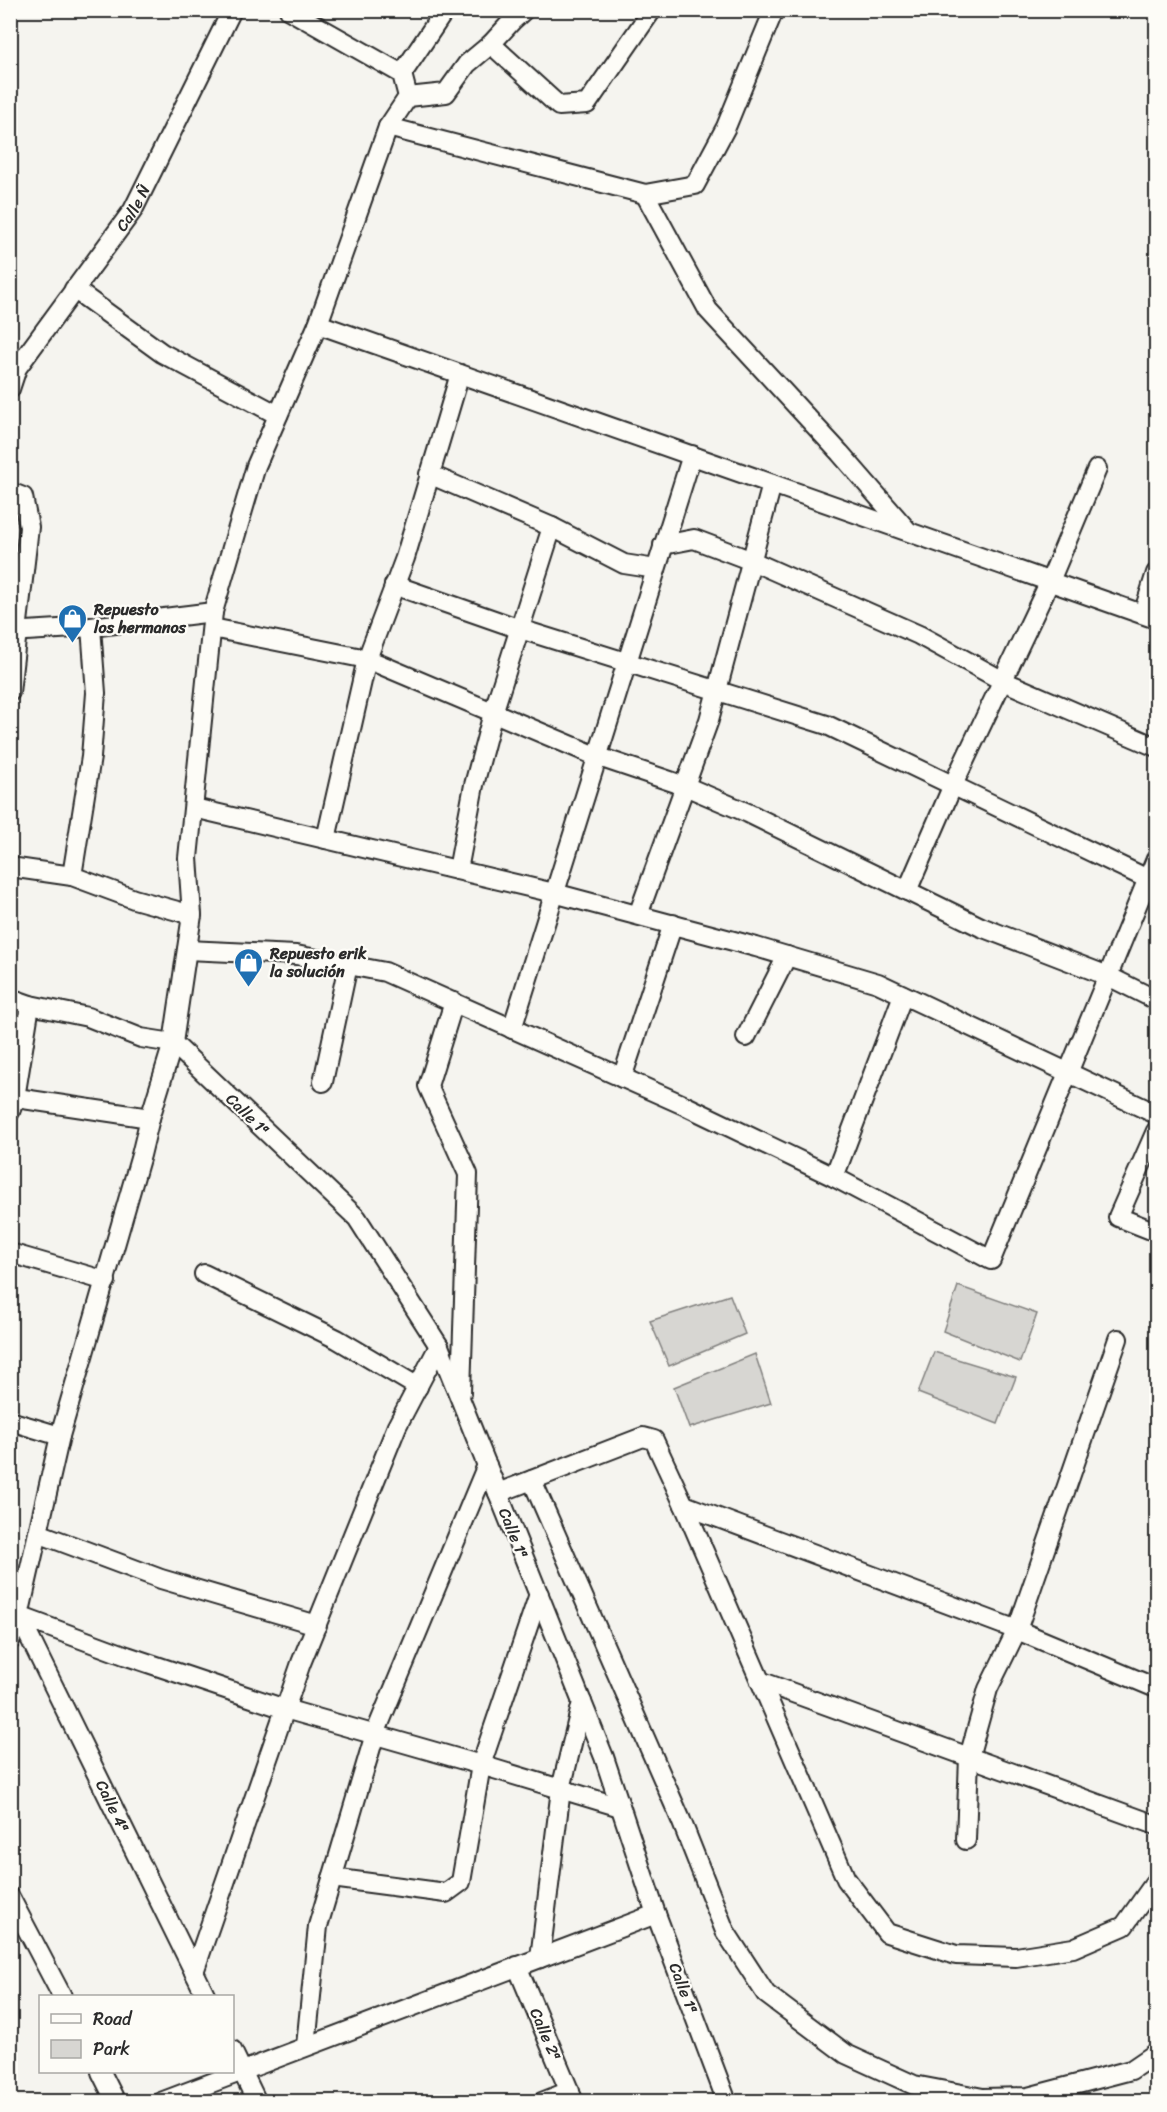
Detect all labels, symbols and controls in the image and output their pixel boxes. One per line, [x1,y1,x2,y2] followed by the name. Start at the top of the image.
[108,179,159,238] street label: Calle Ñ
[93,595,187,642] place label: Repuesto los hermanos
[57,602,89,644] shop icon: Repuesto los hermanos
[269,939,367,986] place label: Repuesto erik la solución
[233,946,265,988] shop icon: Repuesto erik la solución
[219,1086,277,1143] street label: Calle 1ª
[490,1503,537,1563] street label: Calle 1ª
[87,1775,138,1838] street label: Calle 4ª
[661,1958,706,2018] street label: Calle 1ª
[39,1995,234,2073] legend
[93,2003,133,2035] text: Road
[521,2003,570,2065] street label: Calle 2ª
[93,2033,130,2065] text: Park

